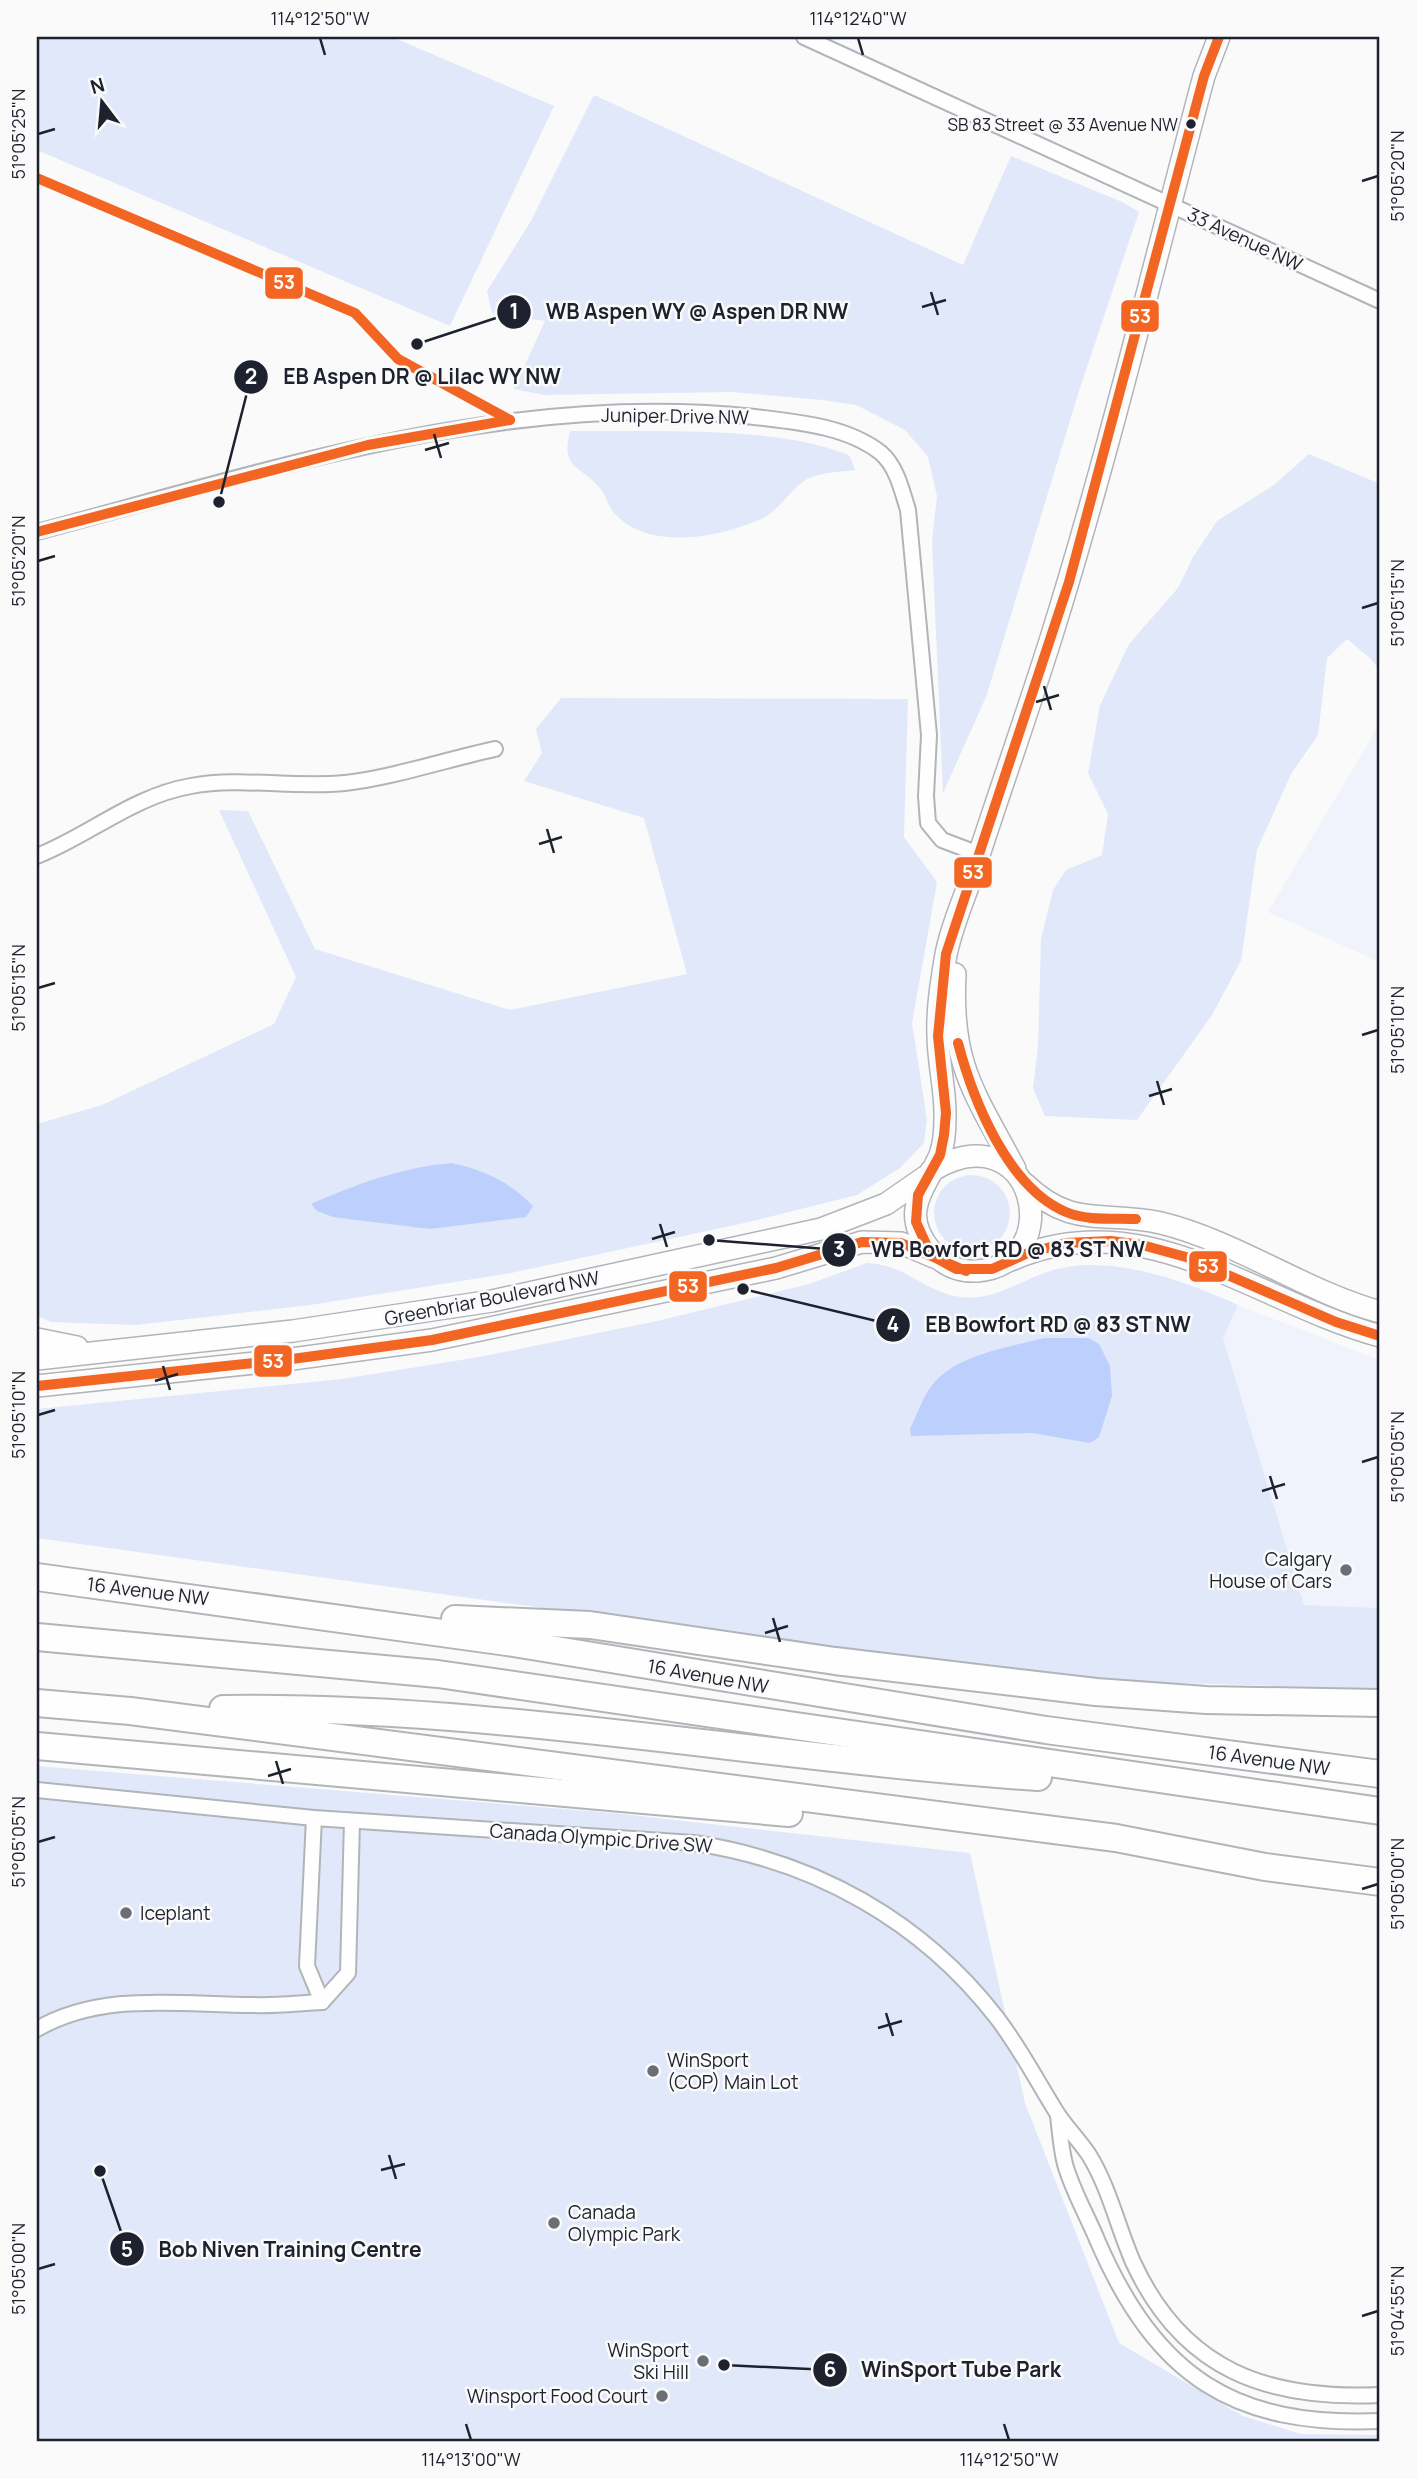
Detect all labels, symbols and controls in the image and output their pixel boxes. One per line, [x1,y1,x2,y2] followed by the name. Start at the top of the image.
[270,6,370,30] text: 114°12'50"W
[809,6,907,30] text: 114°12'40"W
[66,66,136,136] north arrow
[87,71,107,100] text: N
[6,89,30,179] text: 51°05'25"N
[948,113,1178,136] place label: SB 83 Street @ 33 Avenue NW
[1184,117,1198,131] marker: SB 83 Street @ 33 Avenue NW
[1385,130,1409,222] text: 51°05'20"N
[1183,201,1307,277] street label: 33 Avenue NW
[264,266,304,300] line badge: 53
[273,269,295,295] text: 53
[496,291,862,333] callout: WB Aspen WY @ Aspen DR NW
[509,297,519,325] text: 1
[546,297,849,325] text: WB Aspen WY @ Aspen DR NW
[1120,299,1160,333] line badge: 53
[1129,303,1151,329] text: 53
[233,356,575,398] callout: EB Aspen DR @ Lilac WY NW
[245,362,257,390] text: 2
[283,362,561,390] text: EB Aspen DR @ Lilac WY NW
[601,402,749,430] street label: Juniper Drive NW
[6,515,30,607] text: 51°05'20"N
[1385,559,1409,647] text: 51°05'15"N
[953,856,993,889] line badge: 53
[962,859,984,885] text: 53
[6,944,30,1032] text: 51°05'15"N
[1385,986,1409,1074] text: 51°05'10"N
[821,1229,1159,1271] callout: WB Bowfort RD @ 83 ST NW
[833,1235,845,1263] text: 3
[871,1235,1145,1263] text: WB Bowfort RD @ 83 ST NW
[1188,1250,1228,1283] line badge: 53
[1197,1253,1219,1279] text: 53
[382,1264,602,1332] street label: Greenbriar Boulevard NW
[668,1270,708,1303] line badge: 53
[677,1273,699,1299] text: 53
[876,1304,1205,1346] callout: EB Bowfort RD @ 83 ST NW
[887,1310,899,1338] text: 4
[925,1310,1191,1338] text: EB Bowfort RD @ 83 ST NW
[253,1344,293,1378] line badge: 53
[262,1348,284,1374] text: 53
[6,1371,30,1459] text: 51°05'10"N
[1385,1411,1409,1503] text: 51°05'05"N
[1209,1546,1332,1594] place label: Calgary House of Cars
[1338,1562,1354,1578] marker: Calgary House of Cars
[86,1571,211,1611] street label: 16 Avenue NW
[645,1653,771,1699] street label: 16 Avenue NW
[1206,1739,1332,1781] street label: 16 Avenue NW
[6,1796,30,1888] text: 51°05'05"N
[489,1817,713,1859] street label: Canada Olympic Drive SW
[1385,1838,1409,1930] text: 51°05'00"N
[140,1900,211,1926] place label: Iceplant
[118,1905,134,1921] marker: Iceplant
[667,2047,799,2095] place label: WinSport (COP) Main Lot
[645,2063,661,2079] marker: WinSport (COP) Main Lot
[568,2199,681,2247] place label: Canada Olympic Park
[546,2215,562,2231] marker: Canada Olympic Park
[6,2223,30,2315] text: 51°05'00"N
[110,2228,436,2270] callout: Bob Niven Training Centre
[121,2235,133,2263] text: 5
[158,2235,422,2263] text: Bob Niven Training Centre
[1385,2266,1409,2356] text: 51°04'55"N
[607,2337,689,2385] place label: WinSport Ski Hill
[812,2349,1075,2391] callout: WinSport Tube Park
[695,2353,711,2369] marker: WinSport Ski Hill
[823,2355,837,2383] text: 6
[861,2355,1062,2383] text: WinSport Tube Park
[467,2383,648,2409] place label: Winsport Food Court
[654,2388,670,2404] marker: Winsport Food Court
[421,2447,521,2471] text: 114°13'00"W
[959,2447,1059,2471] text: 114°12'50"W

